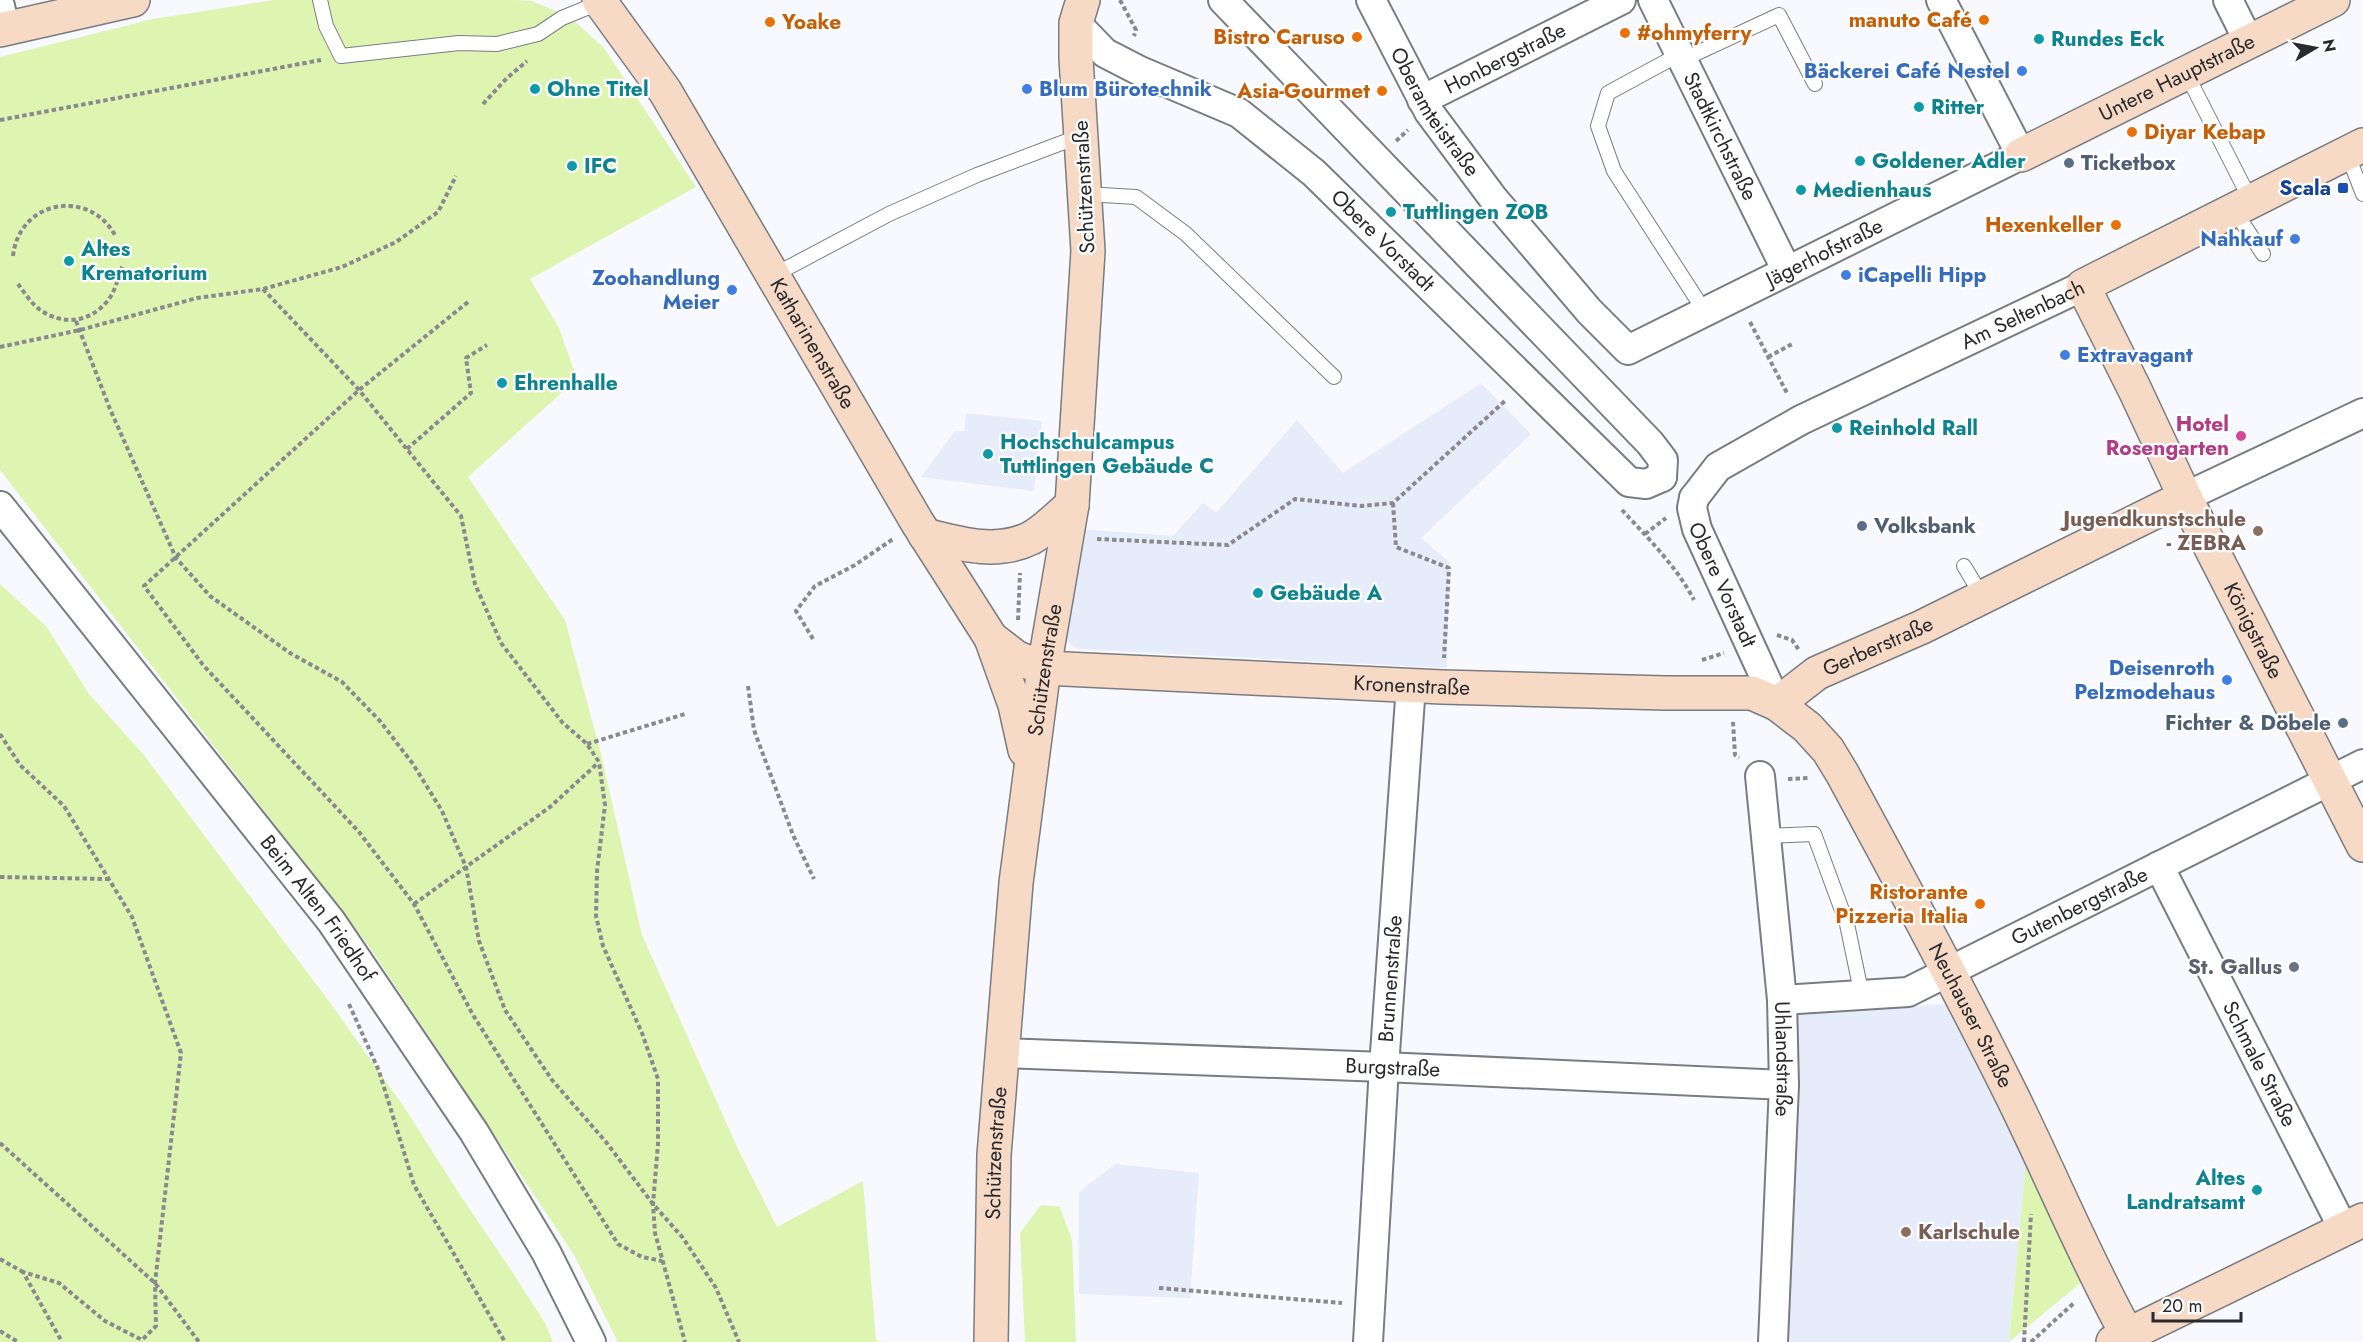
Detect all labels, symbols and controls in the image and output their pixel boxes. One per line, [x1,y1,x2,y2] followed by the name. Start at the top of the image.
[1849,5,1972,35] place label: manuto Café
[781,7,841,37] place label: Yoake
[1977,13,1991,27] marker: manuto Café
[763,15,777,29] marker: Yoake
[1439,15,1571,101] street label: Honbergstraße
[1637,18,1753,48] place label: #ohmyferry
[2285,18,2345,78] north arrow
[1213,22,1345,52] place label: Bistro Caruso
[2051,24,2165,54] place label: Rundes Eck
[1618,26,1632,40] marker: #ohmyferry
[2094,26,2260,129] street label: Untere Hauptstraße
[1350,30,1364,44] marker: Bistro Caruso
[2032,32,2046,46] marker: Rundes Eck
[2317,37,2342,54] text: N
[1383,42,1487,183] street label: Oberamteistraße
[1804,56,2010,86] place label: Bäckerei Café Nestel
[2015,64,2029,78] marker: Bäckerei Café Nestel
[1676,67,1765,206] street label: Stadtkirchstraße
[547,74,649,104] place label: Ohne Titel
[1039,74,1212,104] place label: Blum Bürotechnik
[1236,76,1370,106] place label: Asia-Gourmet
[528,82,542,96] marker: Ohne Titel
[1020,82,1034,96] marker: Blum Bürotechnik
[1375,84,1389,98] marker: Asia-Gourmet
[1931,92,1985,122] place label: Ritter
[1912,100,1926,114] marker: Ritter
[2144,117,2266,147] place label: Diyar Kebap
[1066,119,1102,254] street label: Schützenstraße
[2125,125,2139,139] marker: Diyar Kebap
[1872,146,2026,176] place label: Goldener Adler
[2081,148,2176,178] place label: Ticketbox
[584,151,617,181] place label: IFC
[1853,154,1867,168] marker: Goldener Adler
[2062,156,2076,170] marker: Ticketbox
[565,159,579,173] marker: IFC
[2279,173,2331,203] place label: Scala
[1813,175,1932,205] place label: Medienhaus
[2336,181,2350,195] marker: Scala
[1324,182,1441,298] street label: Obere Vorstadt
[1794,183,1808,197] marker: Medienhaus
[1403,197,1549,227] place label: Tuttlingen ZOB
[1384,205,1398,219] marker: Tuttlingen ZOB
[1985,210,2104,240] place label: Hexenkeller
[1758,211,1888,296] street label: Jägerhofstraße
[2109,218,2123,232] marker: Hexenkeller
[2200,224,2284,254] place label: Nahkauf
[2288,232,2302,246] marker: Nahkauf
[80,234,207,288] place label: Altes Krematorium
[62,254,76,268] marker: Altes Krematorium
[1858,260,1987,290] place label: iCapelli Hipp
[592,263,720,317] place label: Zoohandlung Meier
[1839,268,1853,282] marker: iCapelli Hipp
[763,272,863,415] street label: Katharinenstraße
[1956,272,2090,357] street label: Am Seltenbach
[725,283,739,297] marker: Zoohandlung Meier
[2077,340,2193,370] place label: Extravagant
[2058,348,2072,362] marker: Extravagant
[514,368,618,398] place label: Ehrenhalle
[495,376,509,390] marker: Ehrenhalle
[2106,409,2229,463] place label: Hotel Rosengarten
[1849,413,1978,443] place label: Reinhold Rall
[1830,421,1844,435] marker: Reinhold Rall
[1000,427,1214,481] place label: Hochschulcampus Tuttlingen Gebäude C
[2234,429,2248,443] marker: Hotel Rosengarten
[981,447,995,461] marker: Hochschulcampus Tuttlingen Gebäude C
[2059,504,2247,558] place label: Jugendkunstschule - ZEBRA
[1873,511,1976,541] place label: Volksbank
[1681,517,1764,652] street label: Obere Vorstadt
[1855,519,1869,533] marker: Volksbank
[2251,524,2265,538] marker: Jugendkunstschule - ZEBRA
[2216,577,2291,684] street label: Königstraße
[1270,578,1383,608] place label: Gebäude A
[1251,586,1265,600] marker: Gebäude A
[1020,601,1070,738] street label: Schützenstraße
[1818,609,1938,684] street label: Gerberstraße
[2074,653,2215,707] place label: Deisenroth Pelzmodehaus
[1353,668,1471,703] street label: Kronenstraße
[2220,673,2234,687] marker: Deisenroth Pelzmodehaus
[2165,708,2331,738] place label: Fichter & Döbele
[2336,716,2350,730] marker: Fichter & Döbele
[253,829,384,989] street label: Beim Alten Friedhof
[2006,859,2153,953] street label: Gutenbergstraße
[1835,877,1968,931] place label: Ristorante Pizzeria Italia
[1973,897,1987,911] marker: Ristorante Pizzeria Italia
[1371,914,1410,1043] street label: Brunnenstraße
[1921,937,2021,1093] street label: Neuhauser Straße
[2188,952,2282,982] place label: St. Gallus
[2287,960,2301,974] marker: St. Gallus
[2215,996,2304,1132] street label: Schmale Straße
[1767,1001,1799,1118] street label: Uhlandstraße
[1345,1051,1441,1085] street label: Burgstraße
[978,1085,1015,1220] street label: Schützenstraße
[2126,1163,2245,1217] place label: Altes Landratsamt
[2250,1183,2264,1197] marker: Altes Landratsamt
[1918,1217,2020,1247] place label: Karlschule
[1899,1225,1913,1239] marker: Karlschule
[2153,1285,2242,1323] scale bar
[2162,1293,2202,1319] text: 20 m

